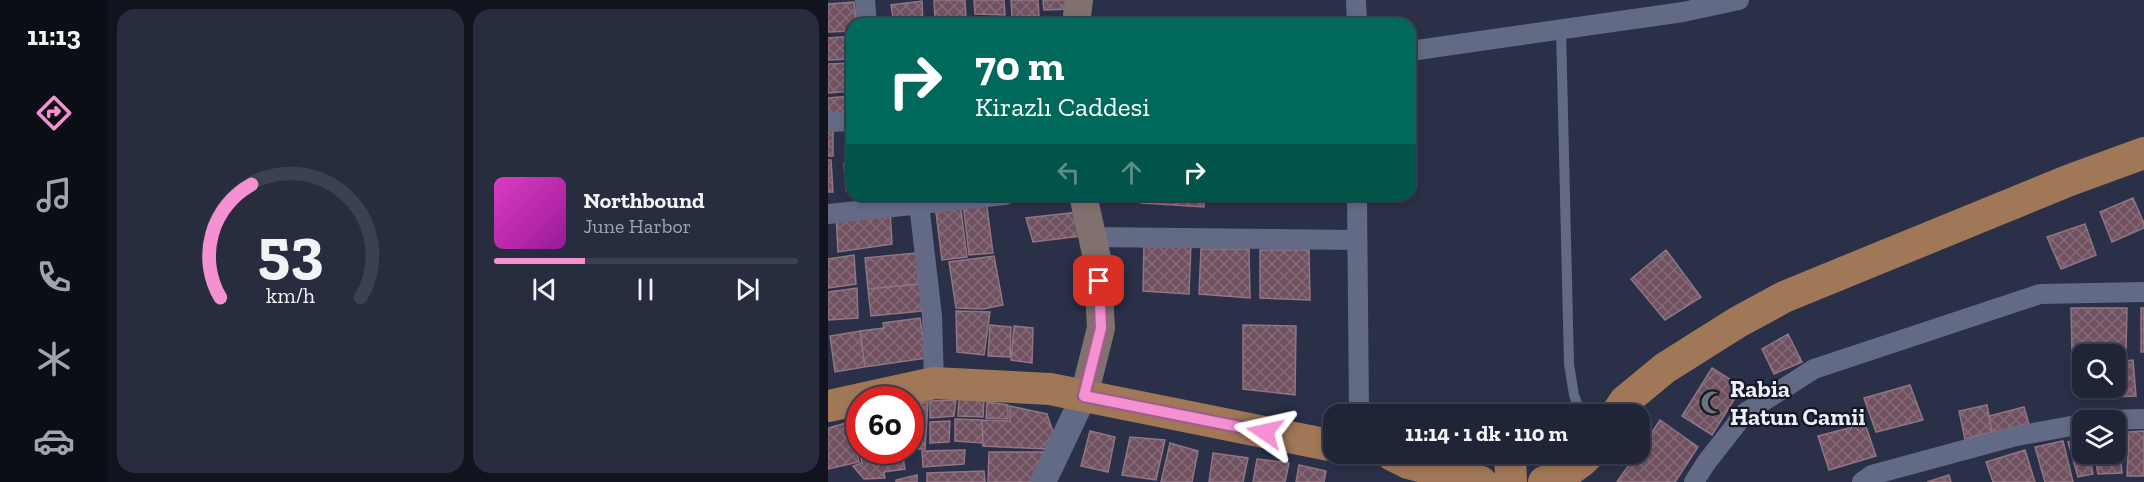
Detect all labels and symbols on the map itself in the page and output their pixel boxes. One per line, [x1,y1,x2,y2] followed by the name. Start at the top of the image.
[1073,255,1124,306] pin
[1730,374,1866,431] place label: Rabia Hatun Camii
[846,386,924,464] speed limit sign: 60
[1699,389,1725,415] mosque icon: Rabia Hatun Camii
[1233,400,1297,464] position arrow

